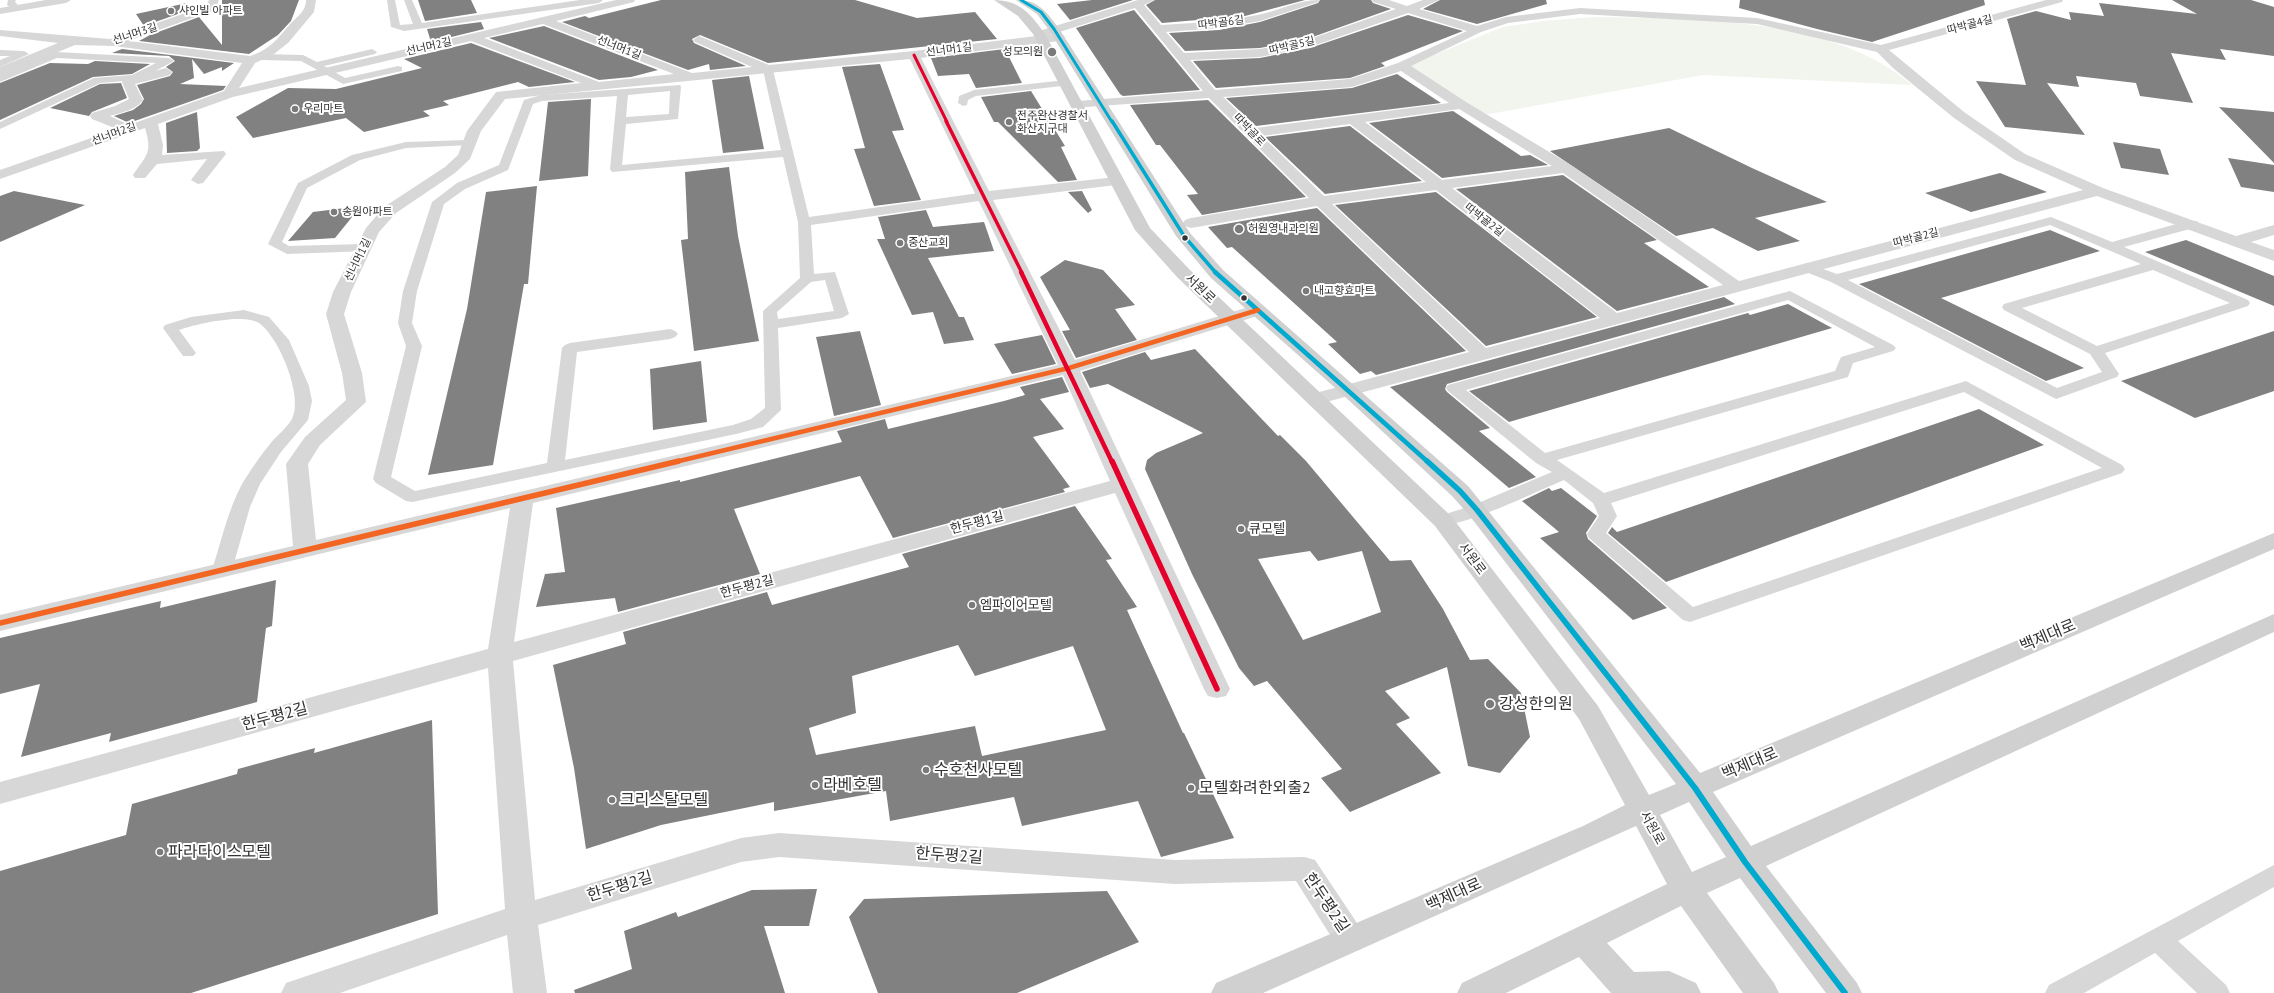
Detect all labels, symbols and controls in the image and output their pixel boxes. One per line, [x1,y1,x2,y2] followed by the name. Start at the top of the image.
[179,4,243,18] place label: 샤인빌 아파트
[166,6,176,16] marker: 샤인빌 아파트
[1946,13,1994,37] street label: 따박골4길
[1197,14,1245,32] street label: 따박골6길
[111,21,159,47] street label: 선너머3길
[595,34,643,62] street label: 선너머1길
[1268,34,1316,58] street label: 따박골5길
[405,35,453,59] street label: 선너머2길
[925,41,973,59] street label: 선너머1길
[1003,45,1043,59] place label: 성모의원
[1046,46,1058,58] marker: 성모의원
[303,102,343,116] place label: 우리마트
[290,104,300,114] marker: 우리마트
[1017,109,1088,135] place label: 전주완산경찰서 화산지구대
[1230,111,1268,149] street label: 따박골로
[1004,117,1014,127] marker: 전주완산경찰서 화산지구대
[90,120,138,148] street label: 선너머2길
[1462,200,1506,240] street label: 따박골2길
[342,205,393,219] place label: 송원아파트
[329,207,339,217] marker: 송원아파트
[1248,222,1319,236] place label: 허원영내과의원
[1233,223,1245,235] marker: 허원영내과의원
[1892,226,1940,250] street label: 따박골2길
[1180,233,1190,243] unlabelled marker
[342,236,374,284] street label: 선너머1길
[908,236,948,250] place label: 중산교회
[895,238,905,248] marker: 중산교회
[1182,271,1218,307] street label: 서원로
[1314,284,1375,298] place label: 내고향효마트
[1301,286,1311,296] marker: 내고향효마트
[1239,293,1249,303] unlabelled marker
[948,508,1006,538] street label: 한두평1길
[1249,521,1285,537] place label: 큐모텔
[1236,524,1246,534] marker: 큐모텔
[1455,540,1489,578] street label: 서원로
[718,572,776,602] street label: 한두평2길
[980,597,1052,613] place label: 엠파이어모텔
[967,600,977,610] marker: 엠파이어모텔
[2017,616,2079,656] street label: 백제대로
[1499,694,1573,714] place label: 강성한의원
[1484,698,1496,710] marker: 강성한의원
[240,699,310,735] street label: 한두평2길
[1719,744,1781,784] street label: 백제대로
[934,760,1022,780] place label: 수호천사모텔
[921,765,931,775] marker: 수호천사모텔
[823,775,882,795] place label: 라베호텔
[1199,778,1311,798] place label: 모텔화려한외출2
[810,780,820,790] marker: 라베호텔
[1186,783,1196,793] marker: 모텔화려한외출2
[620,790,708,810] place label: 크리스탈모텔
[607,795,617,805] marker: 크리스탈모텔
[1636,809,1668,847] street label: 서원로
[168,842,271,862] place label: 파라다이스모텔
[915,844,983,868] street label: 한두평2길
[155,847,165,857] marker: 파라다이스모텔
[585,868,655,906] street label: 한두평2길
[1299,870,1353,936] street label: 한두평2길
[1423,874,1485,916] street label: 백제대로

